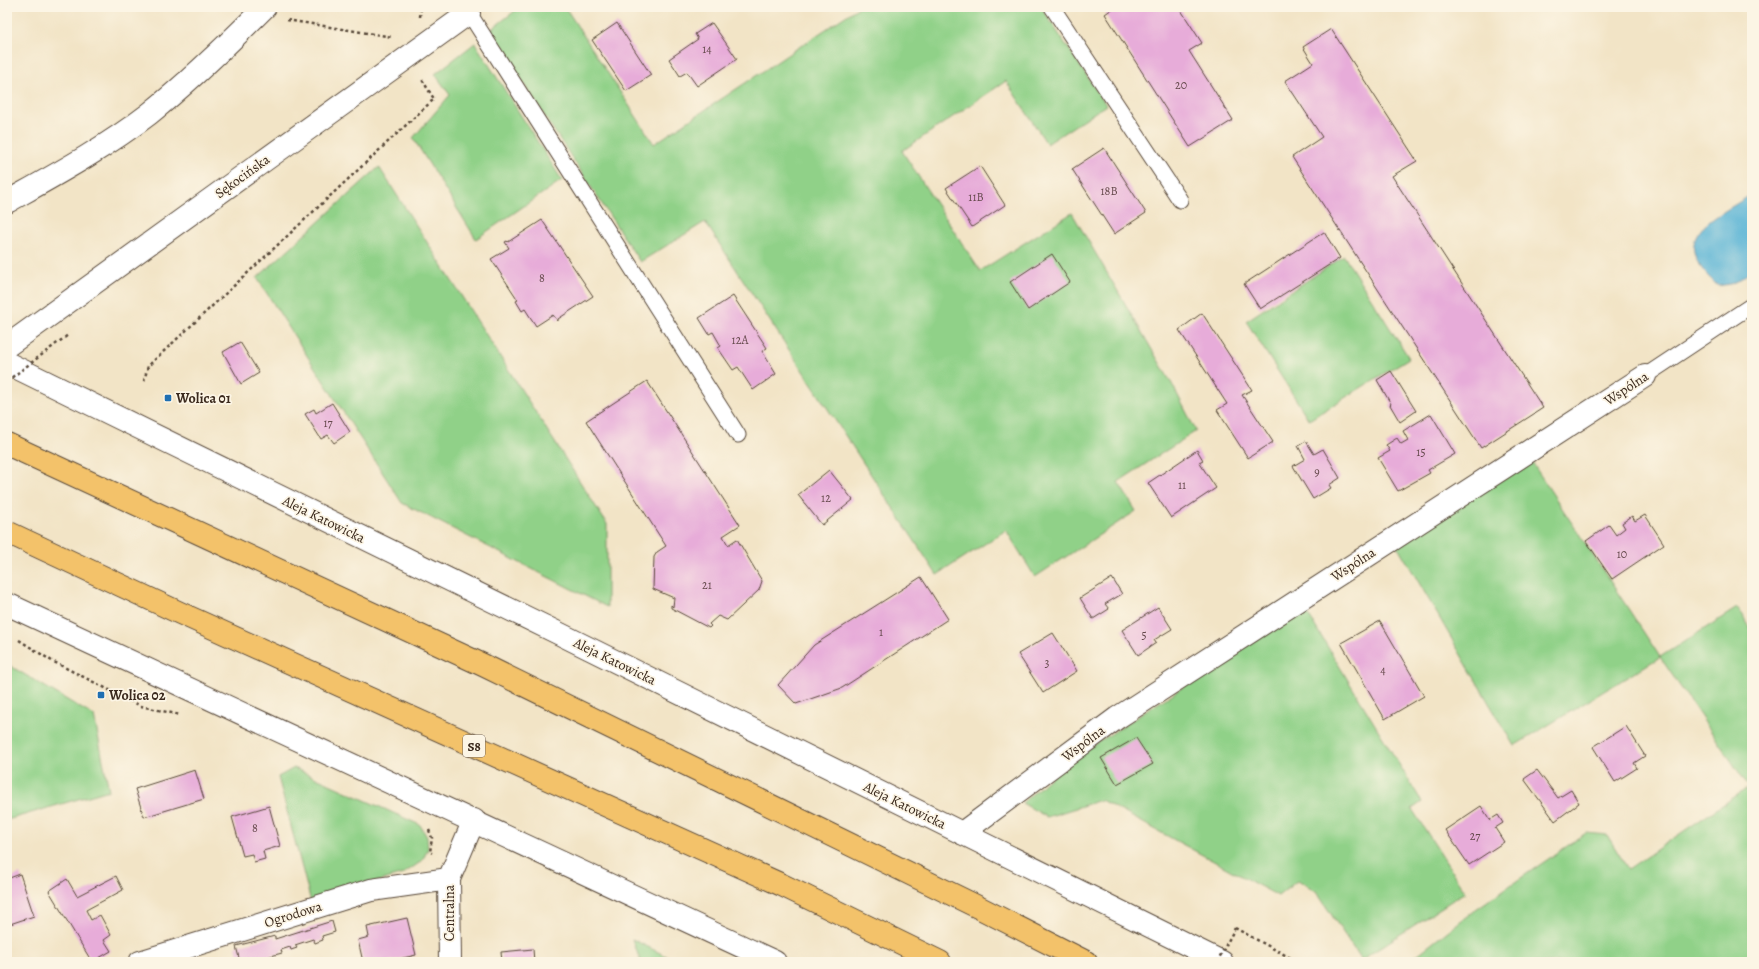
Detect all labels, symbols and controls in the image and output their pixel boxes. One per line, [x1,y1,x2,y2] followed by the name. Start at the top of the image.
[702,41,712,57] house number: 14
[1175,77,1187,93] house number: 20
[211,150,274,203] street label: Sękocińska
[1100,183,1118,199] house number: 18B
[968,189,984,205] house number: 11B
[539,270,545,286] house number: 8
[732,332,749,348] house number: 12A
[1599,367,1653,410] street label: Wspólna
[175,389,231,408] place label: Wolica 01
[163,393,173,403] marker: Wolica 01
[323,415,334,431] house number: 17
[1416,444,1426,460] house number: 15
[1314,464,1320,480] house number: 9
[1178,477,1186,493] house number: 11
[821,490,831,506] house number: 12
[278,491,369,548] street label: Aleja Katowicka
[1326,543,1380,586] street label: Wspólna
[1617,546,1627,562] house number: 10
[702,577,712,593] house number: 21
[879,624,883,640] house number: 1
[1141,627,1147,643] house number: 5
[569,633,660,690] street label: Aleja Katowicka
[1045,655,1050,671] house number: 3
[1380,662,1386,678] house number: 4
[108,686,166,705] place label: Wolica 02
[96,690,106,700] marker: Wolica 02
[1057,721,1109,767] street label: Wspólna
[463,735,485,757] road number: S8
[859,777,950,834] street label: Aleja Katowicka
[252,820,258,836] house number: 8
[1470,828,1481,844] house number: 27
[440,884,459,941] street label: Centralna
[262,897,325,932] street label: Ogrodowa

